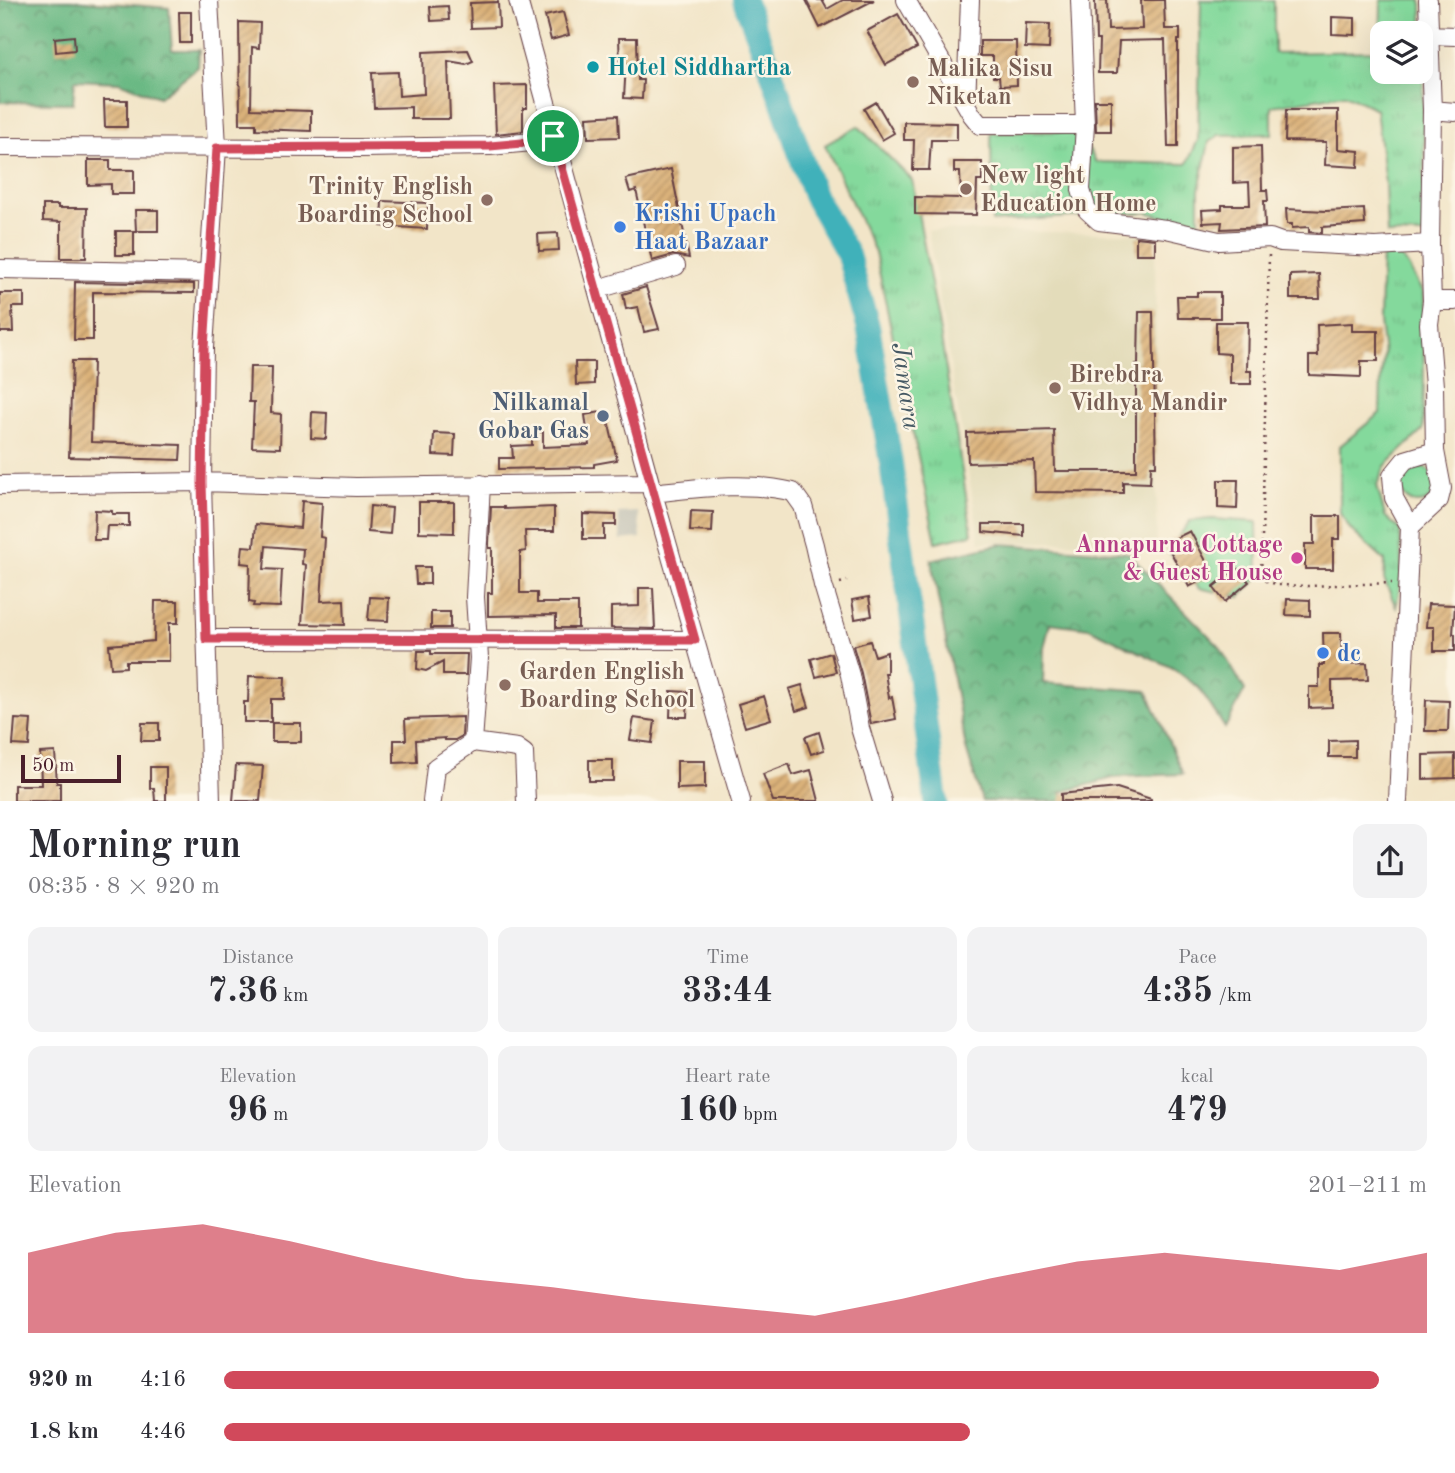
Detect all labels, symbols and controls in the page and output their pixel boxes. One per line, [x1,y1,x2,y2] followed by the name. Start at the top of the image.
[1370,21,1433,84] map controls
[1370,21,1433,84] button: layers
[607,57,791,81] place label: Hotel Siddhartha
[927,58,1053,110] place label: Malika Sisu Niketan
[585,59,601,75] marker: Hotel Siddhartha
[905,74,921,90] marker: Malika Sisu Niketan
[523,106,583,166] pin
[534,117,572,155] icon: arrive
[980,165,1157,217] place label: New light Education Home
[297,176,473,228] place label: Trinity English Boarding School
[958,181,974,197] marker: New light Education Home
[479,192,495,208] marker: Trinity English Boarding School
[634,203,777,255] place label: Krishi Upach Haat Bazaar
[612,219,628,235] marker: Krishi Upach Haat Bazaar
[886,341,924,432] water label: Jamara
[1069,364,1227,416] place label: Birebdra Vidhya Mandir
[1047,380,1063,396] marker: Birebdra Vidhya Mandir
[478,392,589,444] place label: Nilkamal Gobar Gas
[595,408,611,424] marker: Nilkamal Gobar Gas
[1075,534,1283,586] place label: Annapurna Cottage & Guest House
[1289,550,1305,566] marker: Annapurna Cottage & Guest House
[1337,643,1361,667] place label: dc
[1315,645,1331,661] marker: dc
[519,661,695,713] place label: Garden English Boarding School
[497,677,513,693] marker: Garden English Boarding School
[21,752,121,784] scale bar
[32,757,74,776] text: 50 m
[1353,824,1427,898] button: share
[28,828,241,866] text: Morning run
[28,875,220,898] text: 08:35 · 8 × 920 m
[222,949,294,968] text: Distance
[706,949,749,968] text: Time
[1178,949,1216,968] text: Pace
[207,974,278,1009] text: 7.36
[682,974,773,1009] text: 33:44
[1142,974,1213,1009] text: 4:35
[278,987,308,1006] text: km
[1213,987,1252,1006] text: /km
[219,1068,296,1087] text: Elevation
[685,1068,770,1087] text: Heart rate
[1181,1068,1214,1087] text: kcal
[227,1093,268,1128] text: 96
[677,1093,738,1128] text: 160
[1167,1093,1228,1128] text: 479
[268,1106,288,1125] text: m
[738,1106,778,1125] text: bpm
[28,1174,122,1197] text: Elevation
[1308,1174,1427,1197] text: 201–211 m
[28,1368,93,1391] text: 920 m
[140,1368,186,1391] text: 4:16
[28,1420,99,1443] text: 1.8 km
[140,1420,186,1443] text: 4:46

